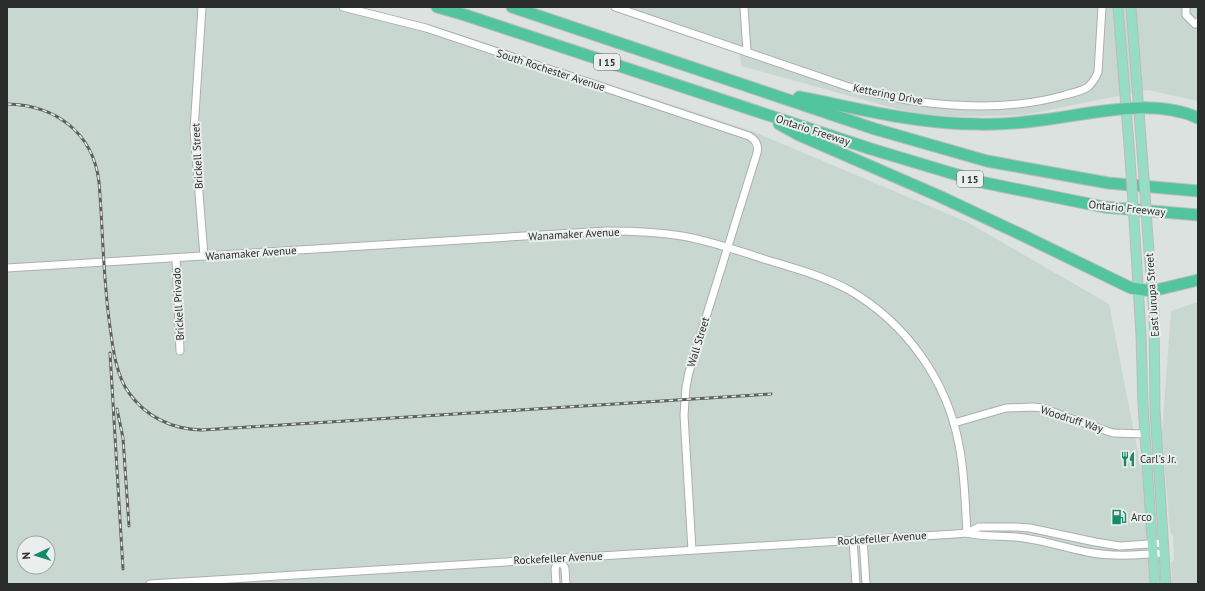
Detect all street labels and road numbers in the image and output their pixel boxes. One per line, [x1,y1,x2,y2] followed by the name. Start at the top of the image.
[495,46,607,94] street label: South Rochester Avenue
[594,54,620,70] road number: I 15
[852,80,925,108] street label: Kettering Drive
[774,111,853,149] street label: Ontario Freeway
[188,122,206,189] street label: Brickell Street
[957,171,983,187] road number: I 15
[1088,197,1167,219] street label: Ontario Freeway
[528,225,620,243] street label: Wanamaker Avenue
[205,243,297,263] street label: Wanamaker Avenue
[1142,252,1162,337] street label: East Jurupa Street
[169,267,187,341] street label: Brickell Privado
[684,315,712,369] street label: Wall Street
[1039,402,1106,436] street label: Woodruff Way
[837,528,927,548] street label: Rockefeller Avenue
[513,549,603,567] street label: Rockefeller Avenue

